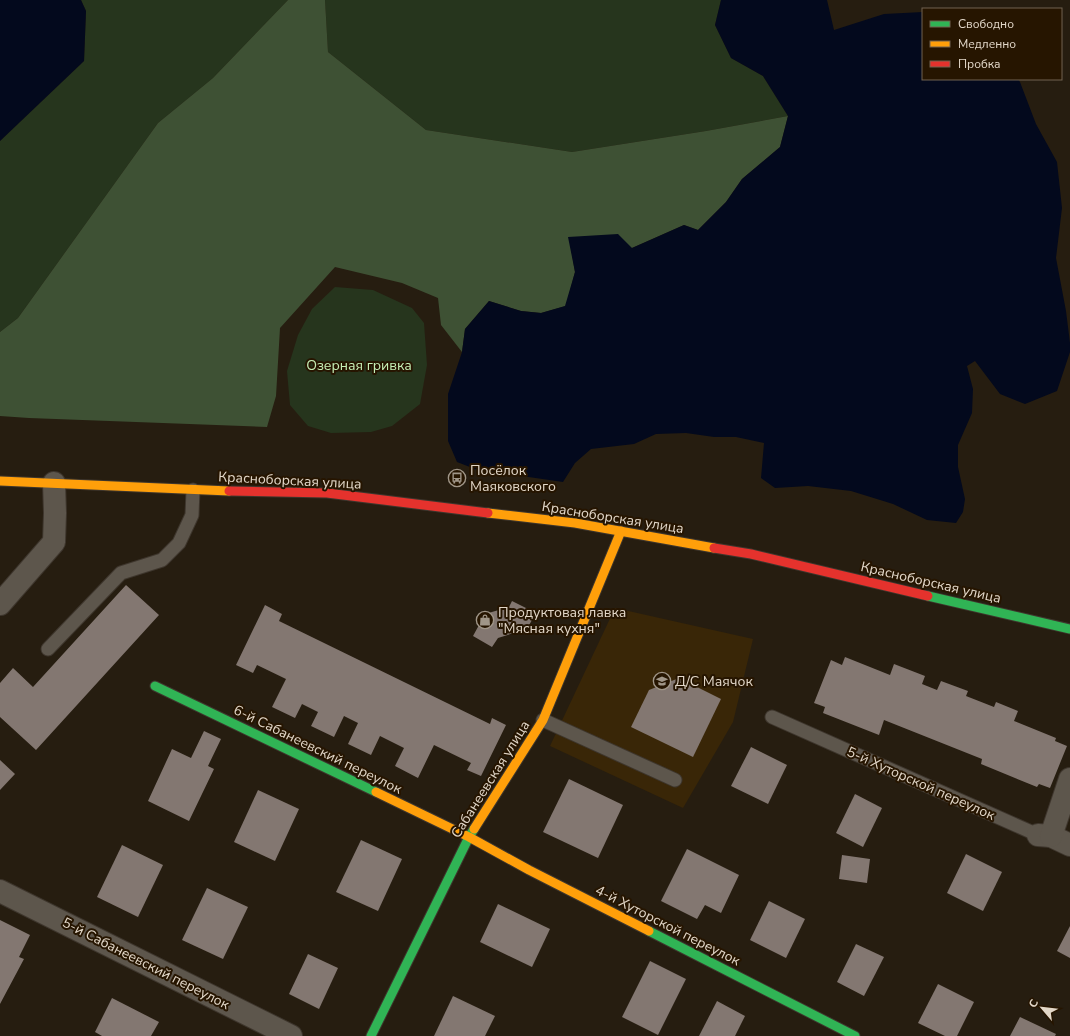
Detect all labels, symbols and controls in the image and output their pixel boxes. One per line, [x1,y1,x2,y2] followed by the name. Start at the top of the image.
[922,8,1062,80] legend
[958,16,1014,32] text: Свободно
[958,36,1016,52] text: Медленно
[958,56,1001,72] text: Пробка
[306,356,412,375] park label: Озерная гривка
[470,461,556,496] place label: Посёлок Маяковского
[218,467,362,494] street label: Красноборская улица
[447,468,467,488] bus stop icon: Посёлок Маяковского
[541,497,685,538] street label: Красноборская улица
[859,557,1003,608] street label: Красноборская улица
[498,603,626,638] place label: Продуктовая лавка "Мясная кухня"
[475,610,495,630] shop icon: Продуктовая лавка "Мясная кухня"
[652,671,672,691] school or university icon: Д/С Маячок
[675,672,753,691] place label: Д/С Маячок
[230,700,406,799] street label: 6-й Сабанеевский переулок
[447,717,534,842] street label: Сабанеевская улица
[844,742,998,825] street label: 5-й Хуторской переулок
[592,881,744,971] street label: 4-й Хуторской переулок
[59,913,233,1014] street label: 5-й Сабанеевский переулок
[1022,988,1062,1028] north arrow
[1025,996,1042,1010] text: С

